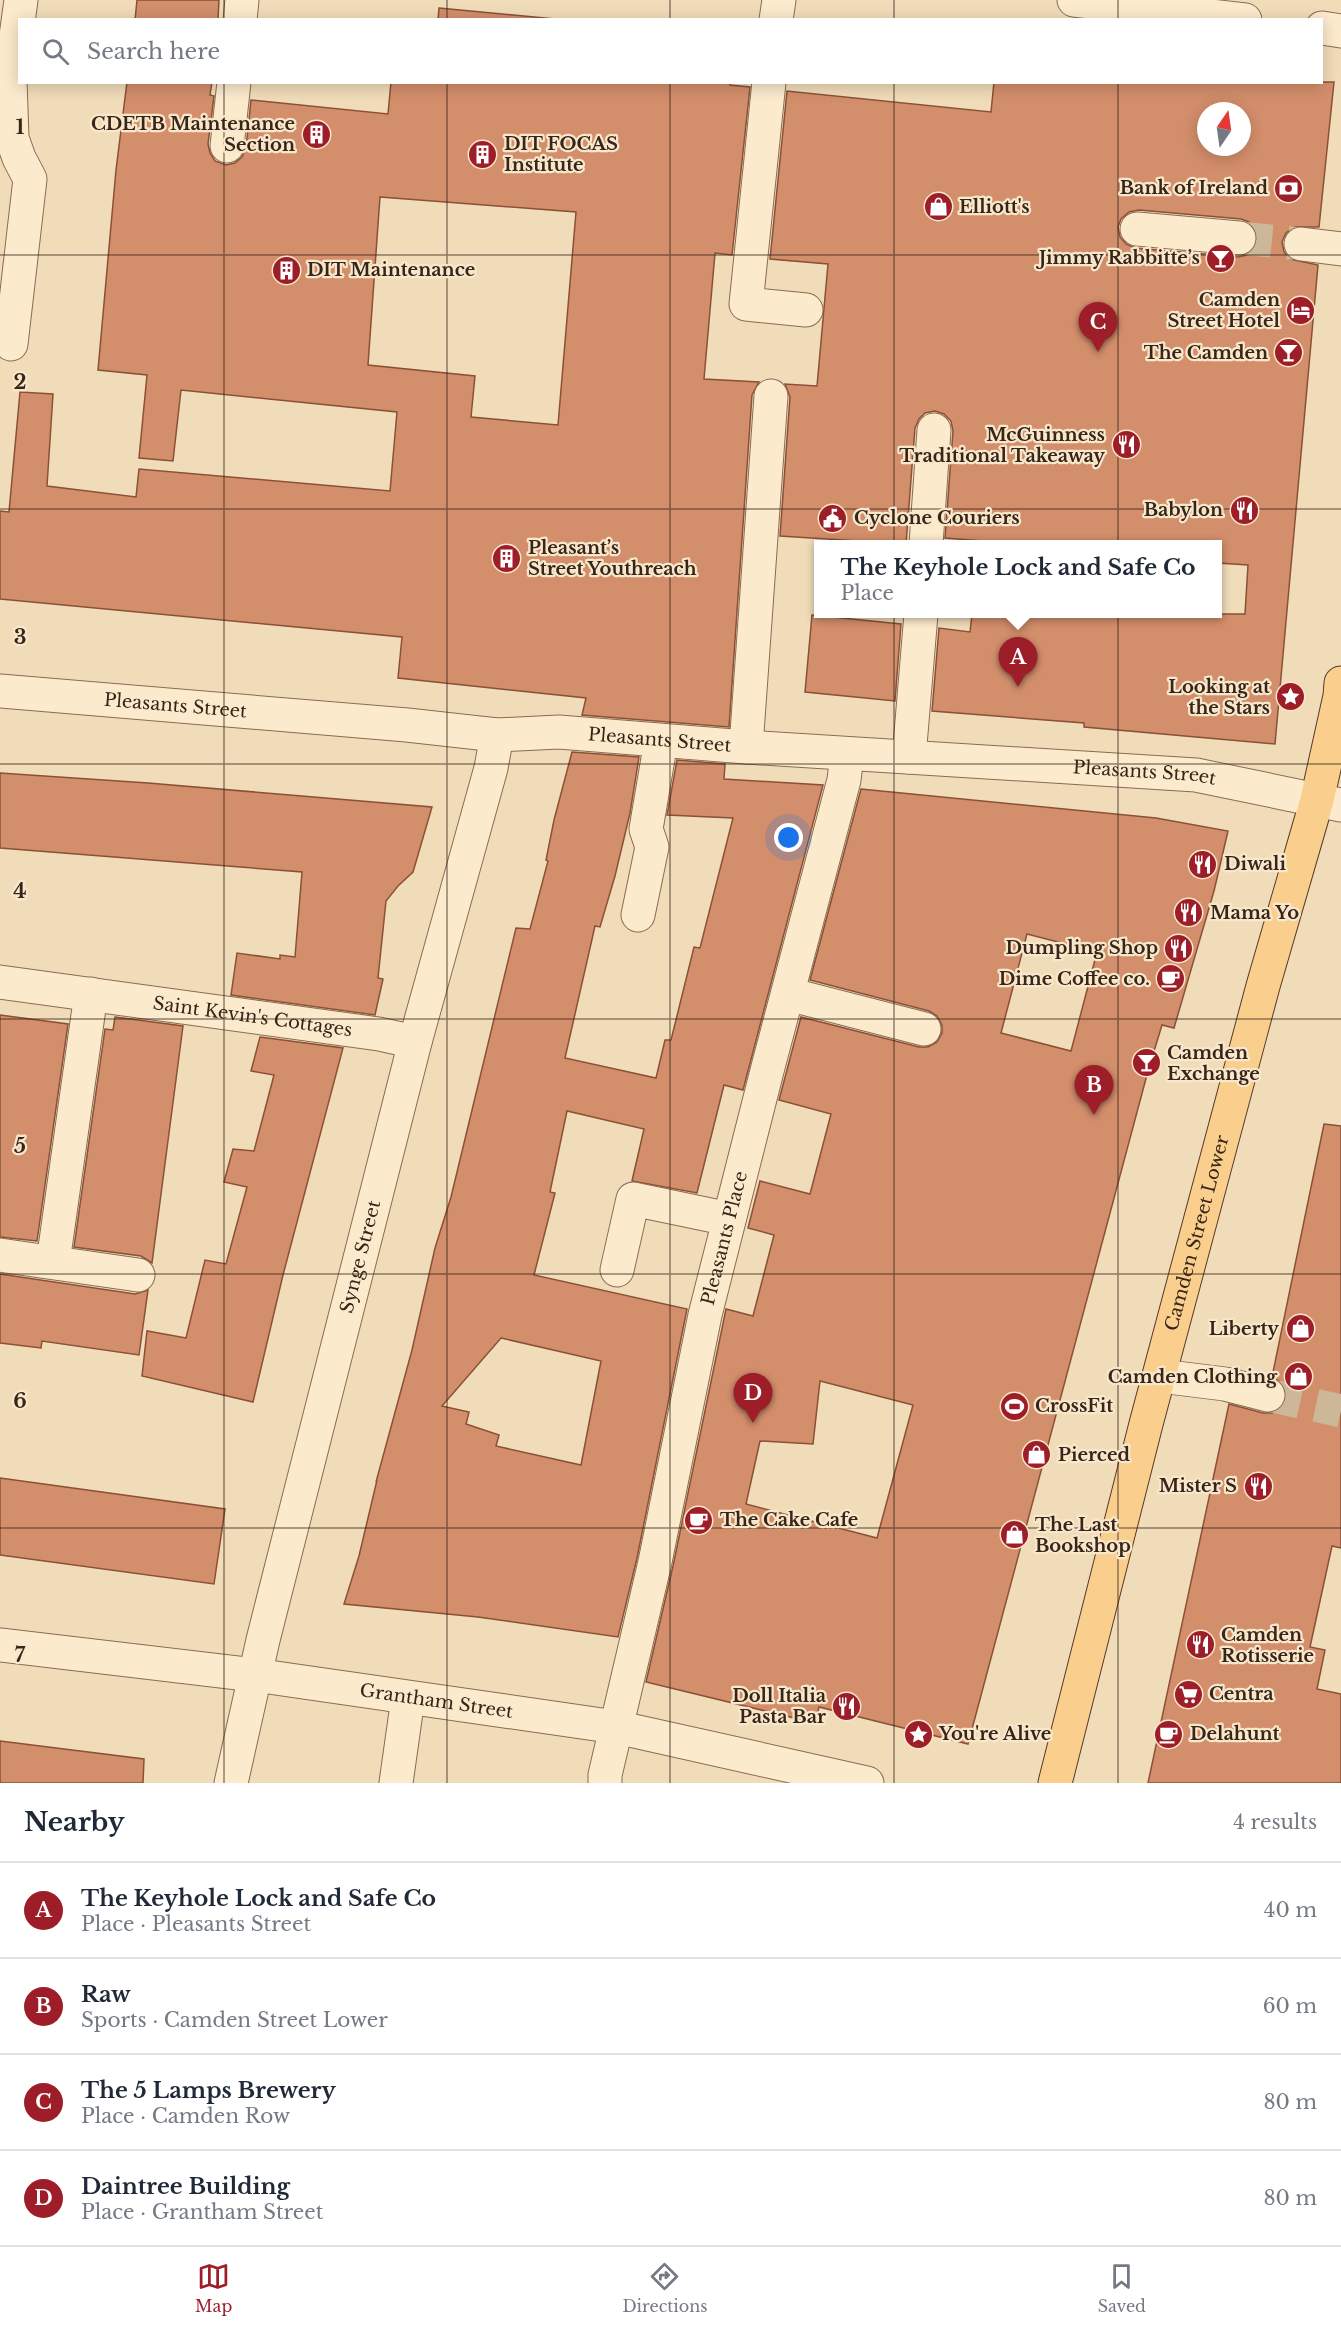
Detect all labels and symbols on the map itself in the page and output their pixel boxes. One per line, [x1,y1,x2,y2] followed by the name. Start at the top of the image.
[1197,102,1251,156] north arrow
[91,113,295,156] place label: CDETB Maintenance Section
[16,115,25,139] text: 1
[300,118,332,150] building icon: CDETB Maintenance Section
[504,133,618,176] place label: DIT FOCAS Institute
[467,138,499,170] building icon: DIT FOCAS Institute
[1273,172,1305,204] bank icon: Bank of Ireland
[1120,177,1268,199] place label: Bank of Ireland
[922,191,954,223] shop icon: Elliott's
[959,196,1030,218] place label: Elliott's
[1205,242,1237,274] bar icon: Jimmy Rabbitte’s
[1035,247,1200,269] place label: Jimmy Rabbitte’s
[270,254,302,286] building icon: DIT Maintenance
[307,259,475,281] place label: DIT Maintenance
[1167,289,1281,332] place label: Camden Street Hotel
[1285,294,1317,326] hotel icon: Camden Street Hotel
[1078,302,1118,352] pin: C
[1273,337,1305,369] bar icon: The Camden
[1144,342,1268,364] place label: The Camden
[13,370,27,394] text: 2
[899,424,1105,467] place label: McGuinness Traditional Takeaway
[1110,429,1142,461] restaurant icon: McGuinness Traditional Takeaway
[1228,494,1260,526] restaurant icon: Babylon
[1144,499,1223,521] place label: Babylon
[817,502,849,534] public building icon: Cyclone Couriers
[854,507,1020,529] place label: Cyclone Couriers
[528,537,697,580] place label: Pleasant’s Street Youthreach
[491,542,523,574] building icon: Pleasant’s Street Youthreach
[14,625,26,649] text: 3
[998,638,1038,687] pin: A
[1168,676,1270,719] place label: Looking at the Stars
[1275,681,1307,713] place icon: Looking at the Stars
[103,689,248,723] street label: Pleasants Street
[587,723,732,757] street label: Pleasants Street
[1072,756,1218,790] street label: Pleasants Street
[774,823,803,852] your location
[1187,848,1219,880] restaurant icon: Diwali
[1224,853,1286,875] place label: Diwali
[13,879,27,903] text: 4
[1173,897,1205,929] restaurant icon: Mama Yo
[1210,902,1299,924] place label: Mama Yo
[1163,932,1195,964] restaurant icon: Dumpling Shop
[1005,937,1158,959] place label: Dumpling Shop
[1155,963,1187,995] cafe icon: Dime Coffee co.
[999,968,1150,990] place label: Dime Coffee co.
[152,992,354,1041] street label: Saint Kevin's Cottages
[1167,1042,1260,1085] place label: Camden Exchange
[1130,1047,1162,1079] bar icon: Camden Exchange
[1074,1066,1114,1115] pin: B
[1160,1132,1234,1333] street label: Camden Street Lower
[14,1134,26,1158] text: 5
[697,1169,752,1308] street label: Pleasants Place
[336,1198,385,1315] street label: Synge Street
[1284,1313,1316,1345] shop icon: Liberty
[1209,1318,1279,1340] place label: Liberty
[1282,1361,1314,1393] shop icon: Camden Clothing
[1108,1366,1278,1388] place label: Camden Clothing
[734,1374,772,1423] pin: D
[13,1389,27,1413] text: 6
[998,1390,1030,1422] sports icon: CrossFit
[1035,1395,1113,1417] place label: CrossFit
[1021,1439,1053,1471] shop icon: Pierced
[1058,1444,1130,1466] place label: Pierced
[1242,1470,1274,1502] restaurant icon: Mister S
[1159,1475,1237,1497] place label: Mister S
[683,1504,715,1536] cafe icon: The Cake Cafe
[720,1509,858,1531] place label: The Cake Cafe
[1035,1514,1131,1557] place label: The Last Bookshop
[998,1519,1030,1551] shop icon: The Last Bookshop
[1221,1624,1314,1667] place label: Camden Rotisserie
[1184,1629,1216,1661] restaurant icon: Camden Rotisserie
[15,1643,26,1667] text: 7
[1172,1678,1204,1710] supermarket icon: Centra
[358,1679,515,1723] street label: Grantham Street
[1209,1683,1274,1705] place label: Centra
[732,1685,827,1728] place label: Doll Italia Pasta Bar
[831,1690,863,1722] restaurant icon: Doll Italia Pasta Bar
[902,1718,934,1750] place icon: You're Alive
[1153,1718,1185,1750] cafe icon: Delahunt
[938,1723,1051,1745] place label: You're Alive
[1190,1723,1279,1745] place label: Delahunt

